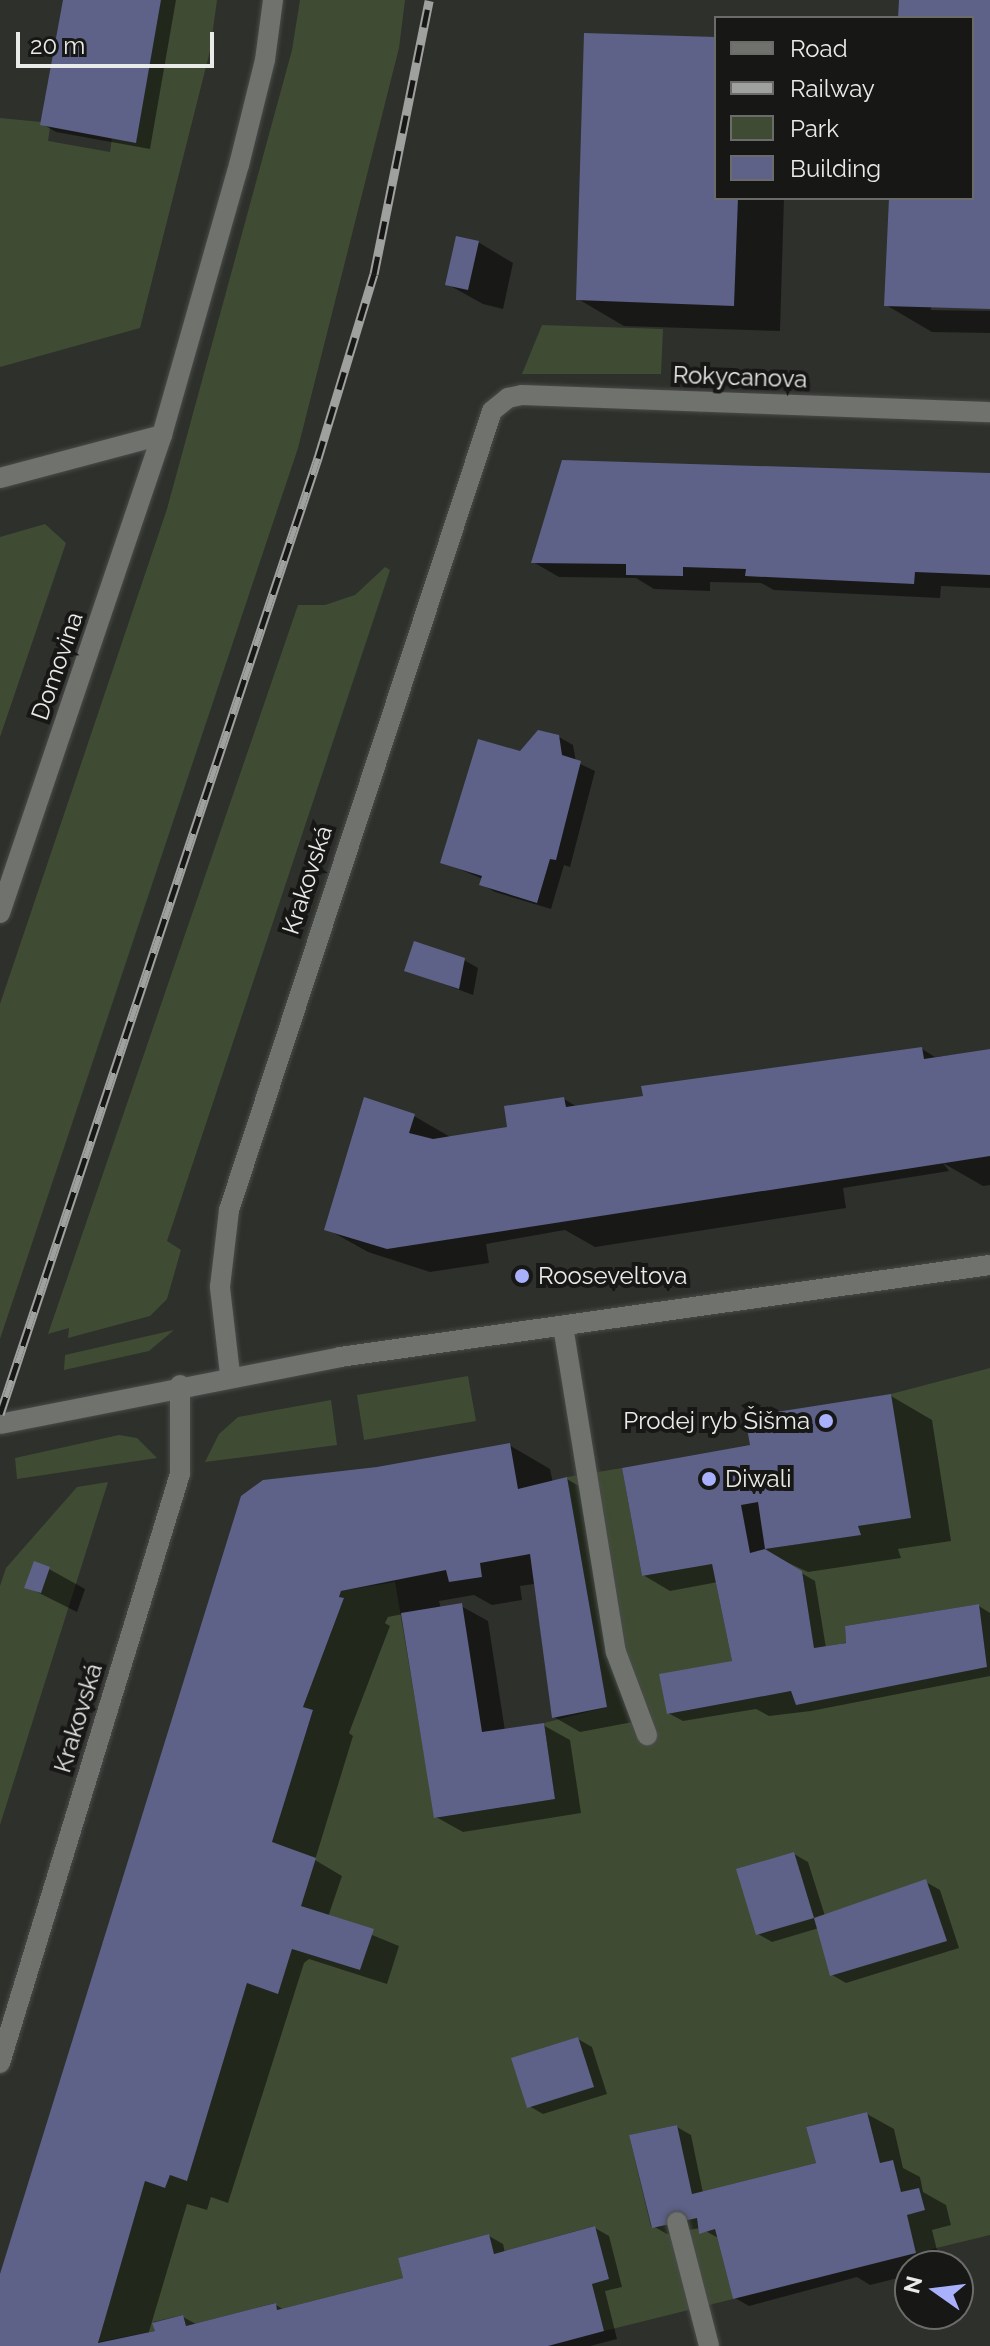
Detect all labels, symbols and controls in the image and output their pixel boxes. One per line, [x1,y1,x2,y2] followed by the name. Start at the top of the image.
[20,16,218,66] scale bar
[714,16,974,200] legend
[30,31,85,60] text: 20 m
[790,34,848,63] text: Road
[790,74,875,103] text: Railway
[790,114,839,143] text: Park
[790,154,881,183] text: Building
[672,360,808,394] street label: Rokycanova
[25,608,89,724] street label: Domovina
[276,822,338,938] street label: Krakovská
[538,1262,687,1290] place label: Rooseveltova
[513,1267,531,1285] marker: Rooseveltova
[623,1407,810,1435] place label: Prodej ryb Šišma
[817,1412,835,1430] marker: Prodej ryb Šišma
[725,1465,791,1493] place label: Diwali
[700,1470,718,1488] marker: Diwali
[48,1660,108,1776] street label: Krakovská
[894,2250,974,2330] north arrow
[898,2273,927,2296] text: N

